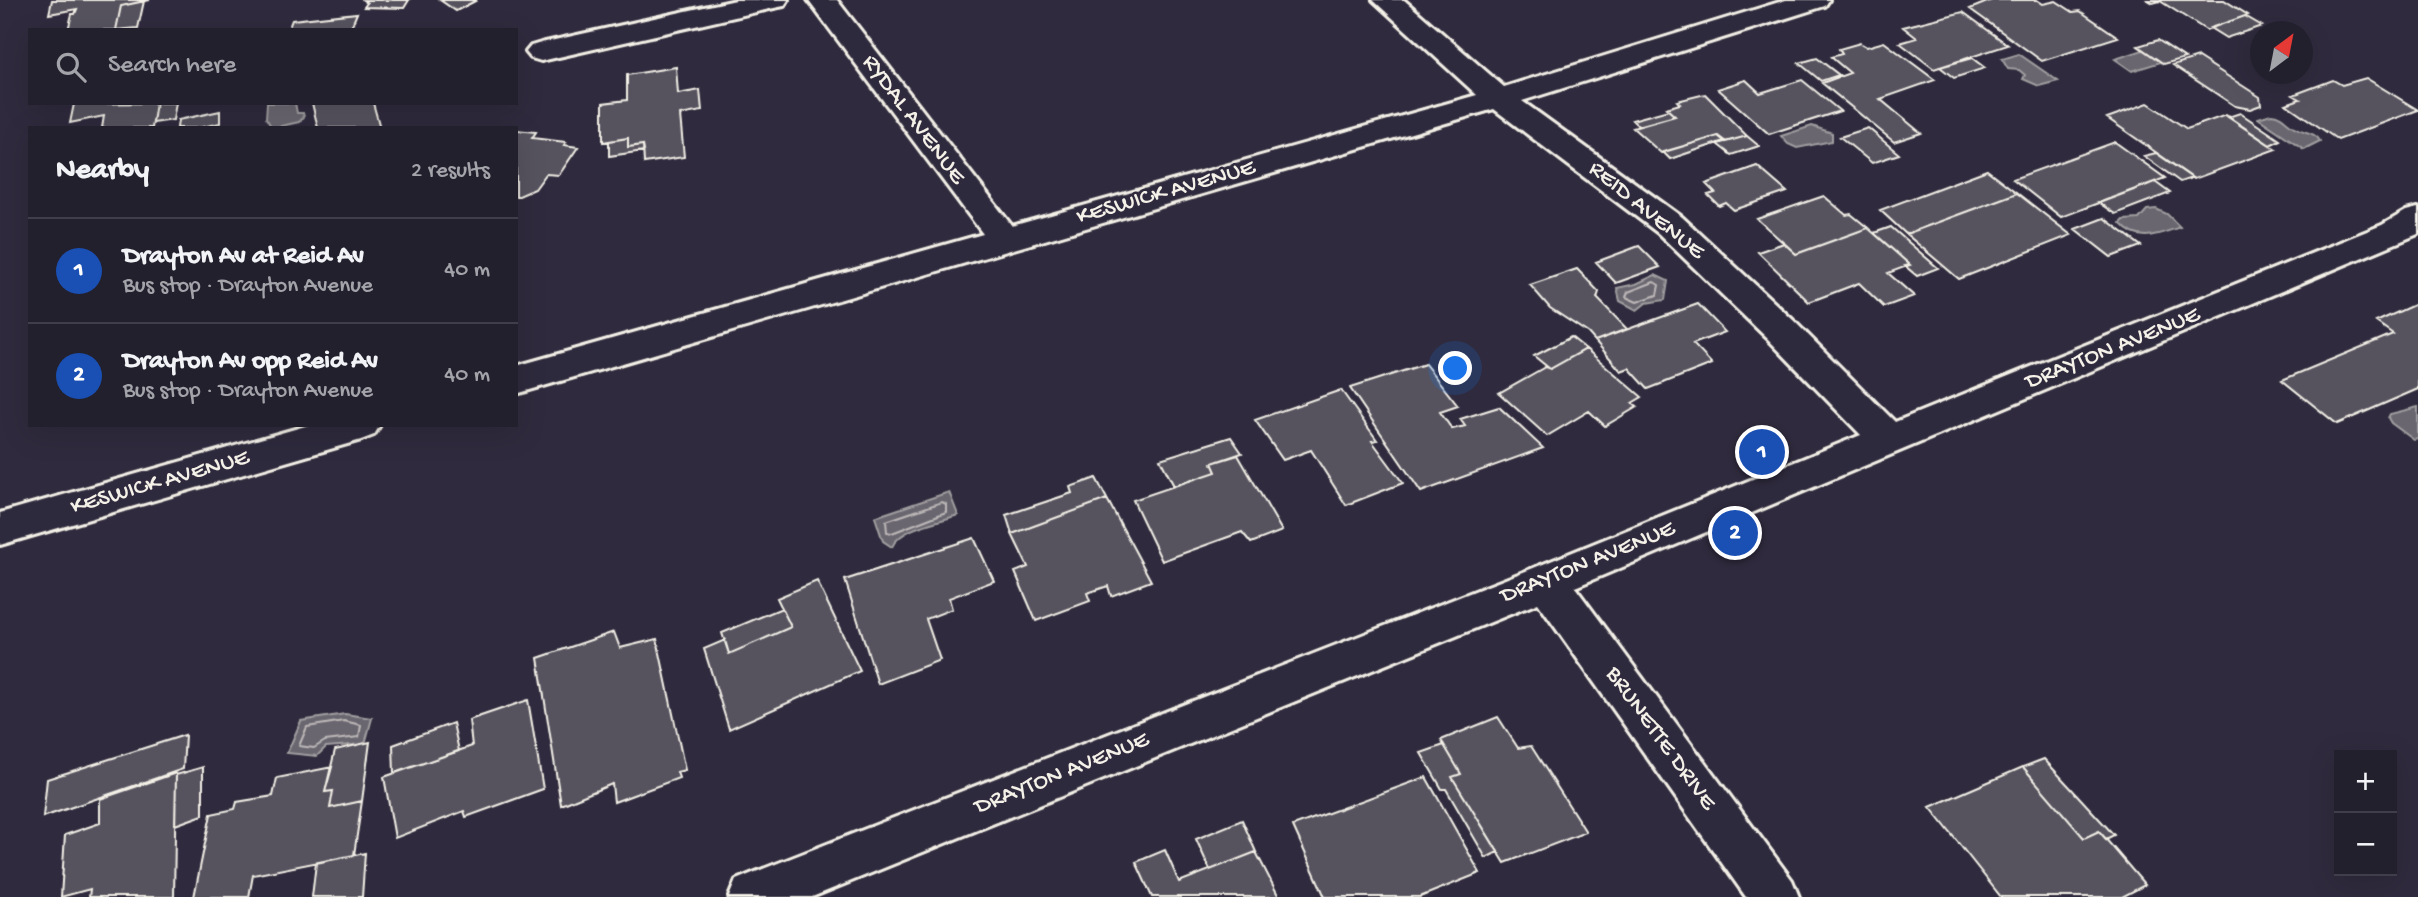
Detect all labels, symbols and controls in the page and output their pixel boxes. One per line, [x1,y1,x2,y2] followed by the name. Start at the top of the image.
[2250,21,2313,84] north arrow
[28,28,518,105] search box
[52,48,90,86] icon: search
[855,49,972,191] street label: RYDAL AVENUE
[108,51,236,82] text: Search here
[1073,153,1260,232] street label: KESWICK AVENUE
[56,154,149,189] text: Nearby
[1582,155,1711,267] street label: REID AVENUE
[411,158,490,185] text: 2 results
[123,242,364,273] text: Drayton Av at Reid Av
[74,257,84,284] text: 1
[444,257,490,284] text: 40 m
[123,273,373,300] text: Bus stop · Drayton Avenue
[2020,300,2205,398] street label: DRAYTON AVENUE
[123,347,378,378] text: Drayton Av opp Reid Av
[1438,351,1472,385] your location
[73,362,85,389] text: 2
[444,362,490,389] text: 40 m
[123,378,373,405] text: Bus stop · Drayton Avenue
[1739,426,1785,478] pin: 1
[67,443,254,522] street label: KESWICK AVENUE
[1712,507,1758,559] pin: 2
[1495,514,1680,612] street label: DRAYTON AVENUE
[1598,661,1723,817] street label: BRUNETTE DRIVE
[969,725,1154,823] street label: DRAYTON AVENUE
[2334,750,2397,876] map controls
[2334,750,2397,813] button: +
[2334,813,2397,876] button: −

